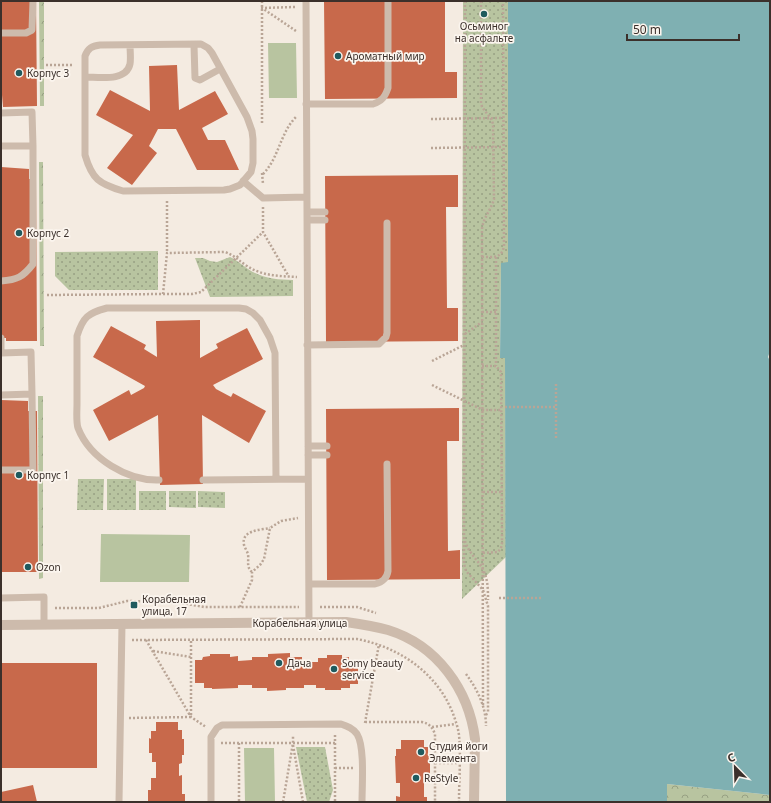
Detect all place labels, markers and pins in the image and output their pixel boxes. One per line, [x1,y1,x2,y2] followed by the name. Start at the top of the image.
[479,9,489,19] marker: Осьминог на асфальте
[455,19,514,45] place label: Осьминог на асфальте
[346,49,425,63] place label: Ароматный мир
[333,51,343,61] marker: Ароматный мир
[27,66,69,80] place label: Корпус 3
[14,68,24,78] marker: Корпус 3
[27,226,69,240] place label: Корпус 2
[14,228,24,238] marker: Корпус 2
[27,468,69,482] place label: Корпус 1
[14,470,24,480] marker: Корпус 1
[36,560,61,574] place label: Ozon
[23,562,33,572] marker: Ozon
[142,592,206,618] place label: Корабельная улица, 17
[129,600,139,610] marker: Корабельная улица, 17
[287,656,311,670] place label: Дача
[342,656,404,682] place label: Somy beauty service
[274,658,284,668] marker: Дача
[329,664,339,674] marker: Somy beauty service
[429,739,488,765] place label: Студия йоги Элемента
[416,747,426,757] marker: Студия йоги Элемента
[424,771,459,785] place label: ReStyle
[411,773,421,783] marker: ReStyle

